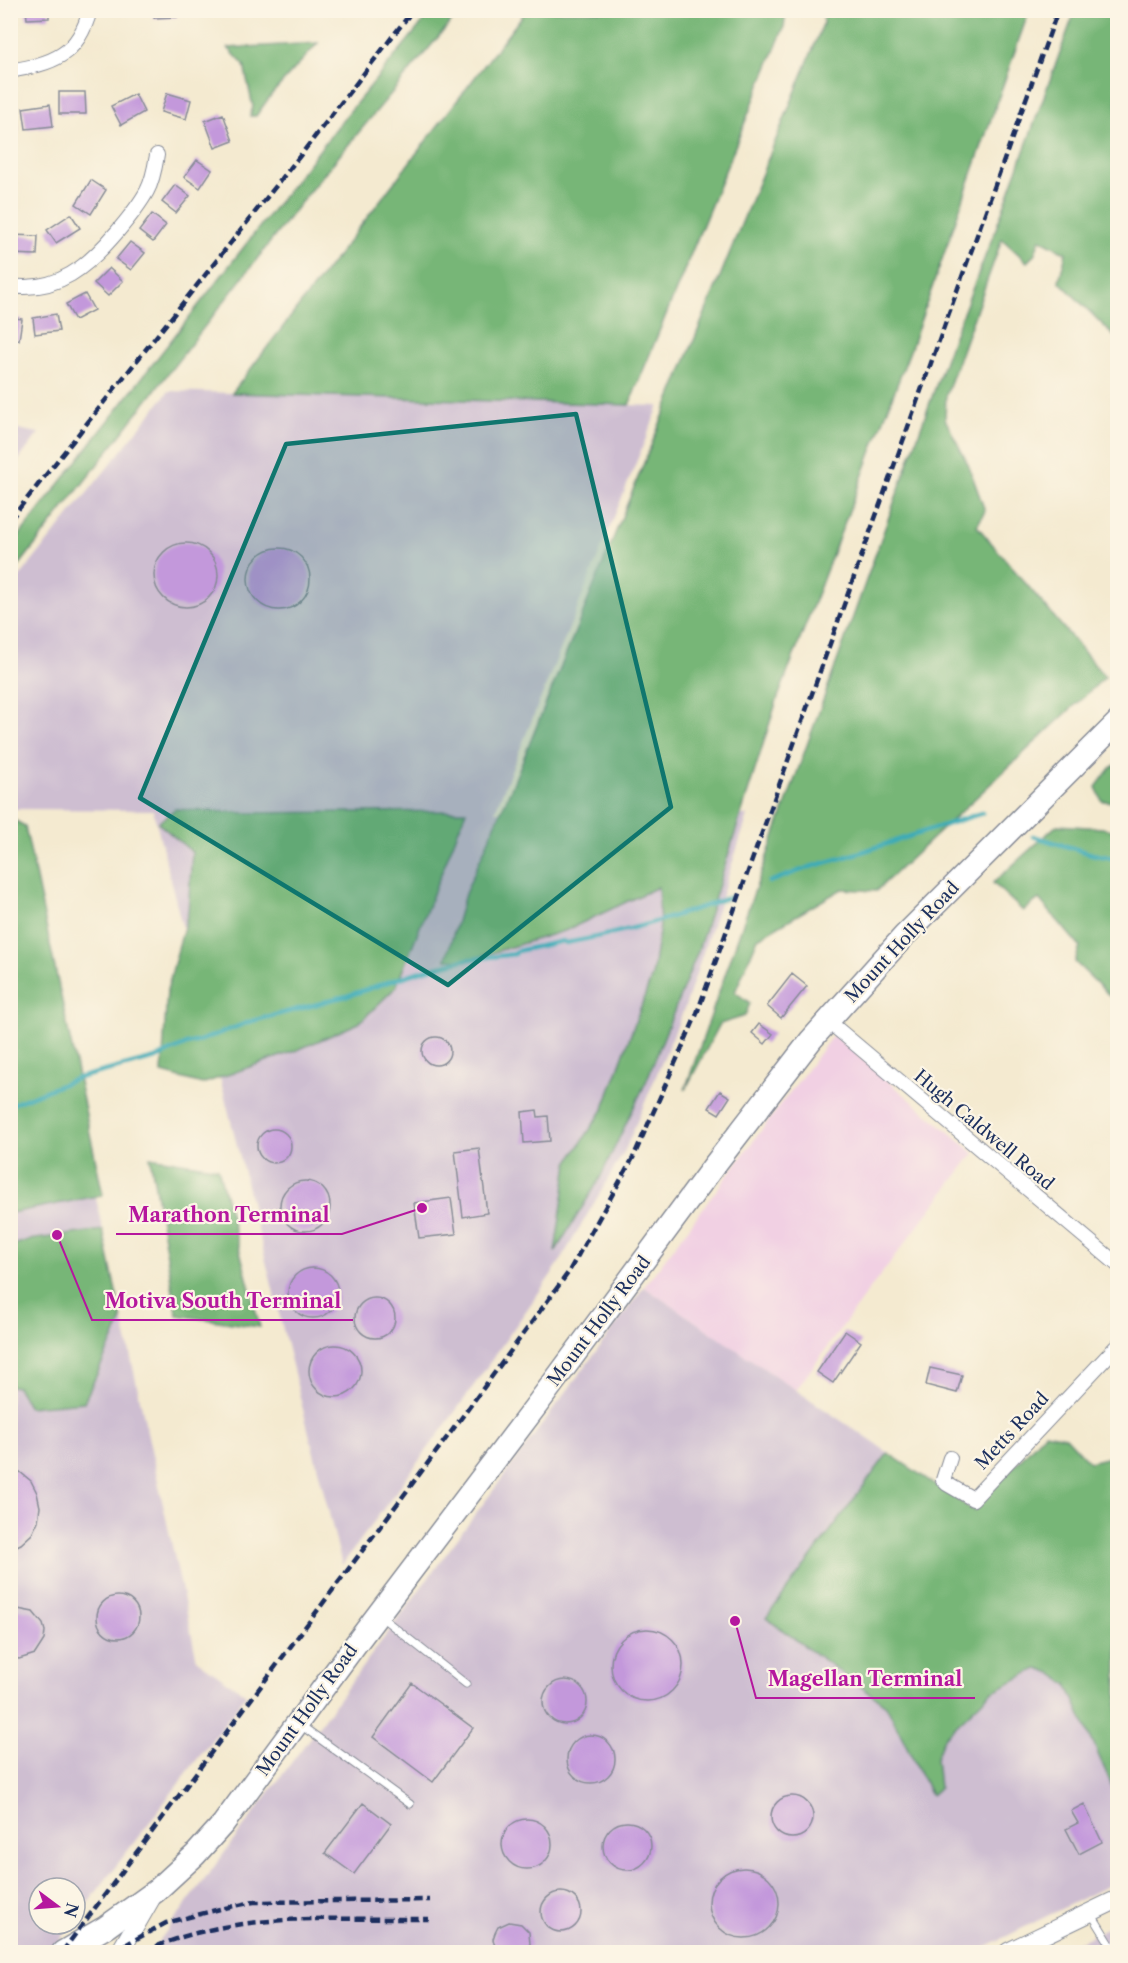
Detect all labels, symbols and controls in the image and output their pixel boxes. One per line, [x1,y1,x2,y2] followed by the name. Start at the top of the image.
[840,877,964,1007] street label: Mount Holly Road
[910,1065,1058,1195] street label: Hugh Caldwell Road
[116,1196,342,1234] callout: Marathon Terminal
[128,1203,330,1227] text: Marathon Terminal
[543,1251,655,1391] street label: Mount Holly Road
[92,1282,353,1320] callout: Motiva South Terminal
[105,1289,341,1313] text: Motiva South Terminal
[971,1388,1053,1474] street label: Metts Road
[252,1640,362,1780] street label: Mount Holly Road
[756,1660,975,1698] callout: Magellan Terminal
[768,1667,962,1691] text: Magellan Terminal
[27,1876,87,1936] north arrow
[60,1901,83,1920] text: N

